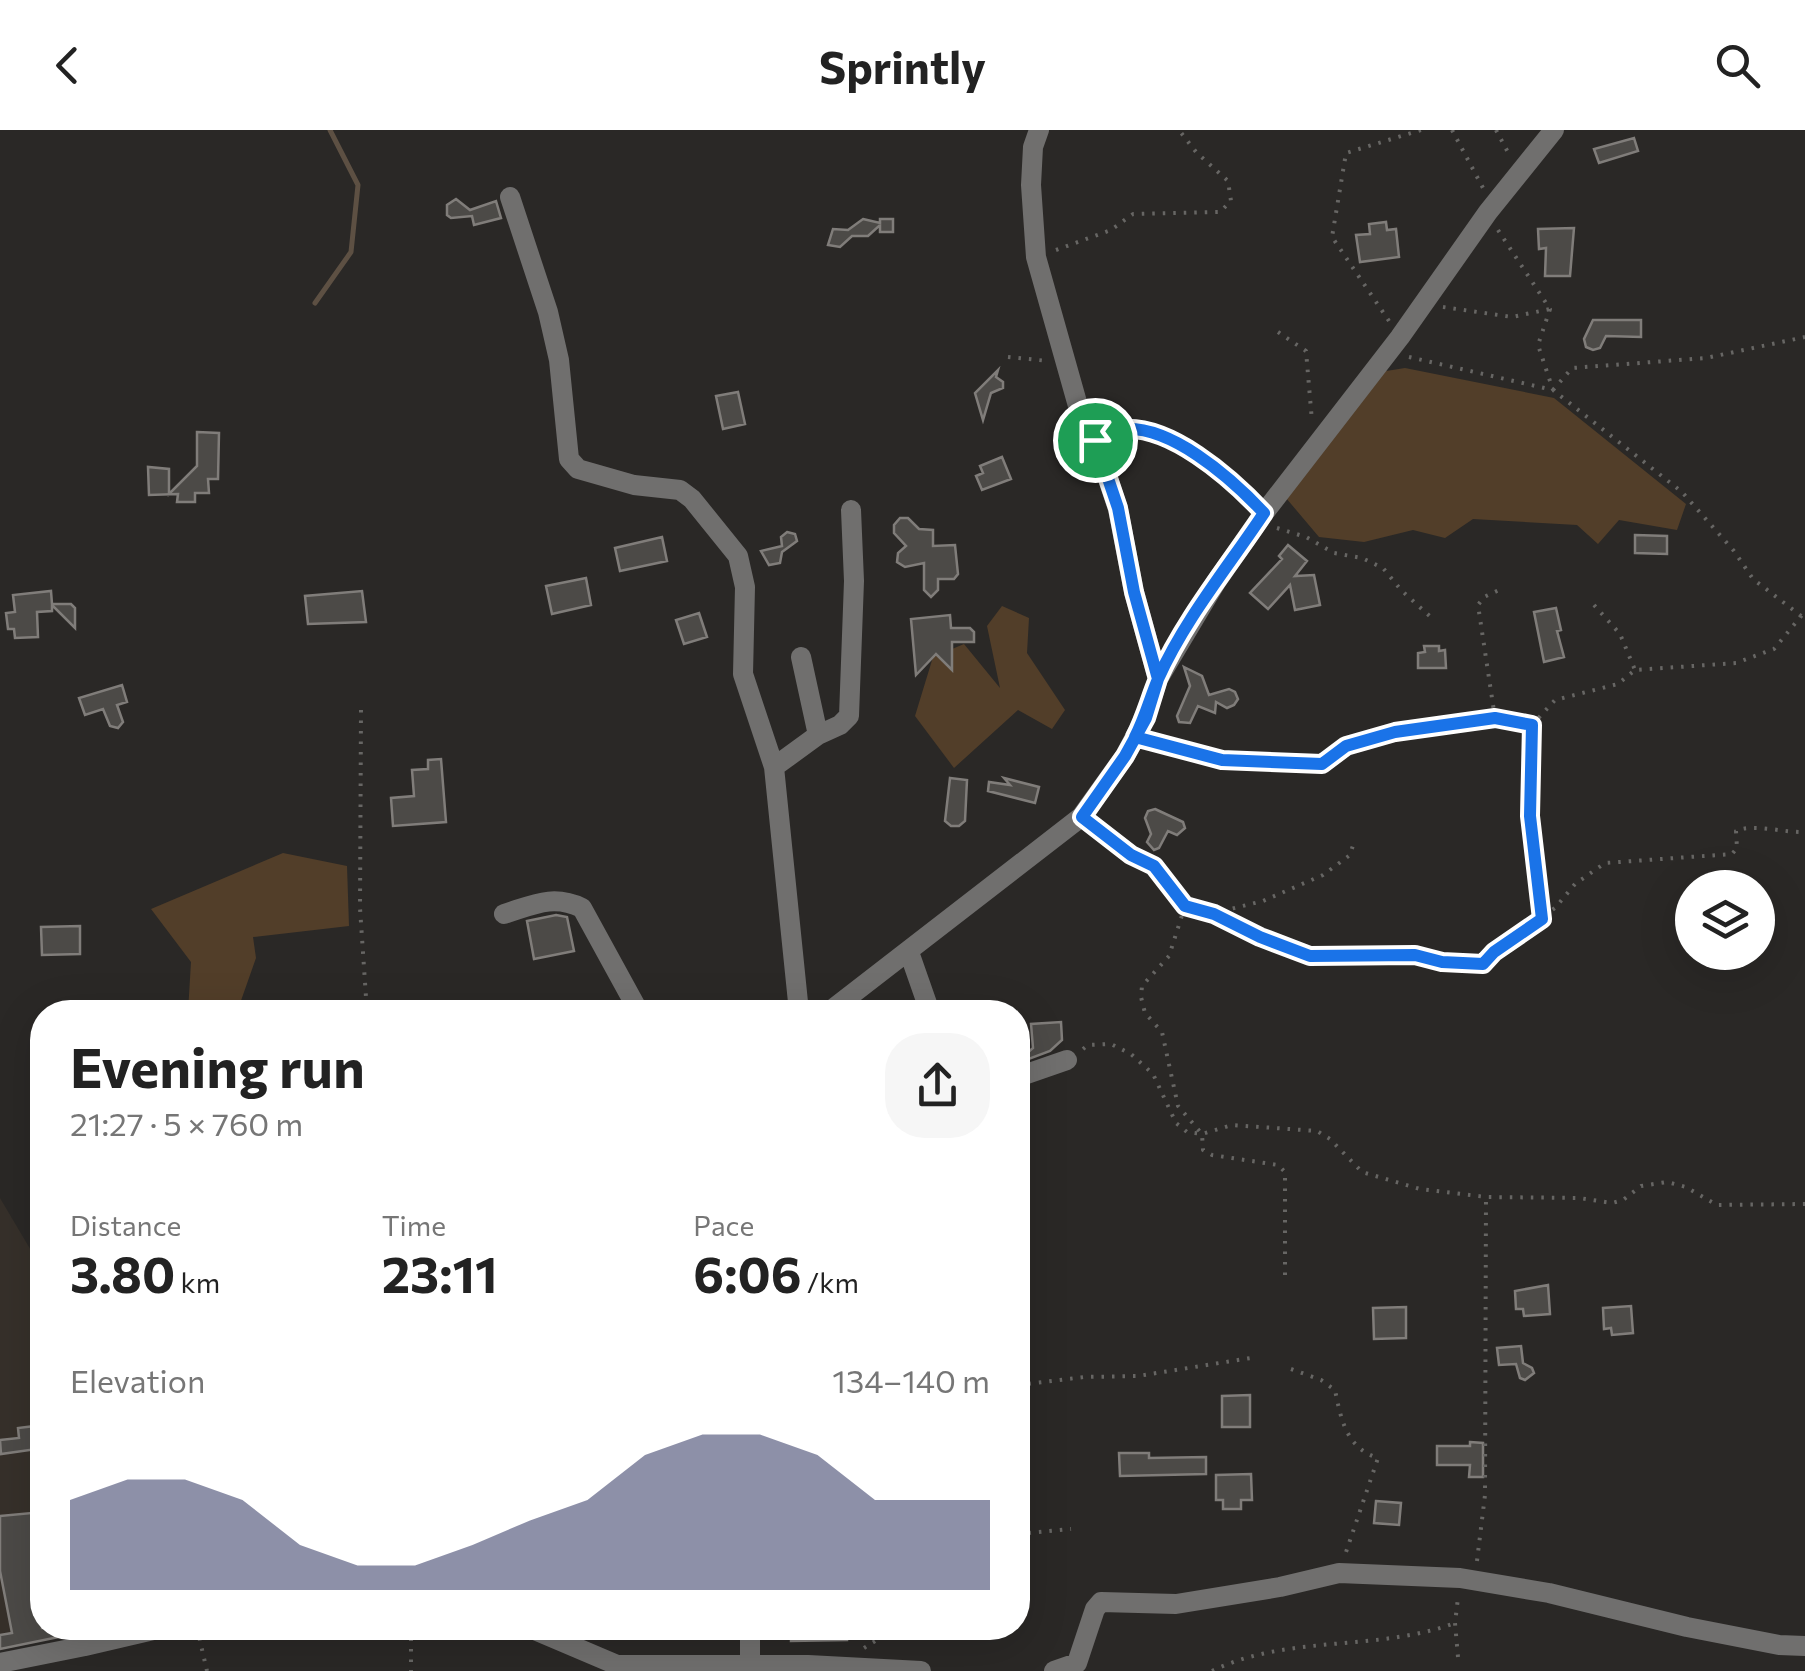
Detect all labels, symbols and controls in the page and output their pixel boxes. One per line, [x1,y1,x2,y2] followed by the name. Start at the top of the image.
[40,38,95,93] icon: back
[819,38,986,93] text: Sprintly
[1710,38,1765,93] icon: search
[1053,398,1138,483] pin
[1068,413,1123,468] icon: arrive
[1675,870,1775,970] map controls
[1675,870,1775,970] button: layers
[70,1032,365,1099] text: Evening run
[885,1033,990,1138] button: share
[70,1103,303,1143] text: 21:27 · 5 × 760 m
[70,1208,181,1242] text: Distance
[382,1208,446,1242] text: Time
[693,1208,754,1242] text: Pace
[70,1242,175,1303] text: 3.80
[382,1242,498,1303] text: 23:11
[693,1242,801,1303] text: 6:06
[175,1265,220,1299] text: km
[801,1265,859,1299] text: /km
[70,1360,205,1400] text: Elevation
[832,1360,990,1400] text: 134–140 m

